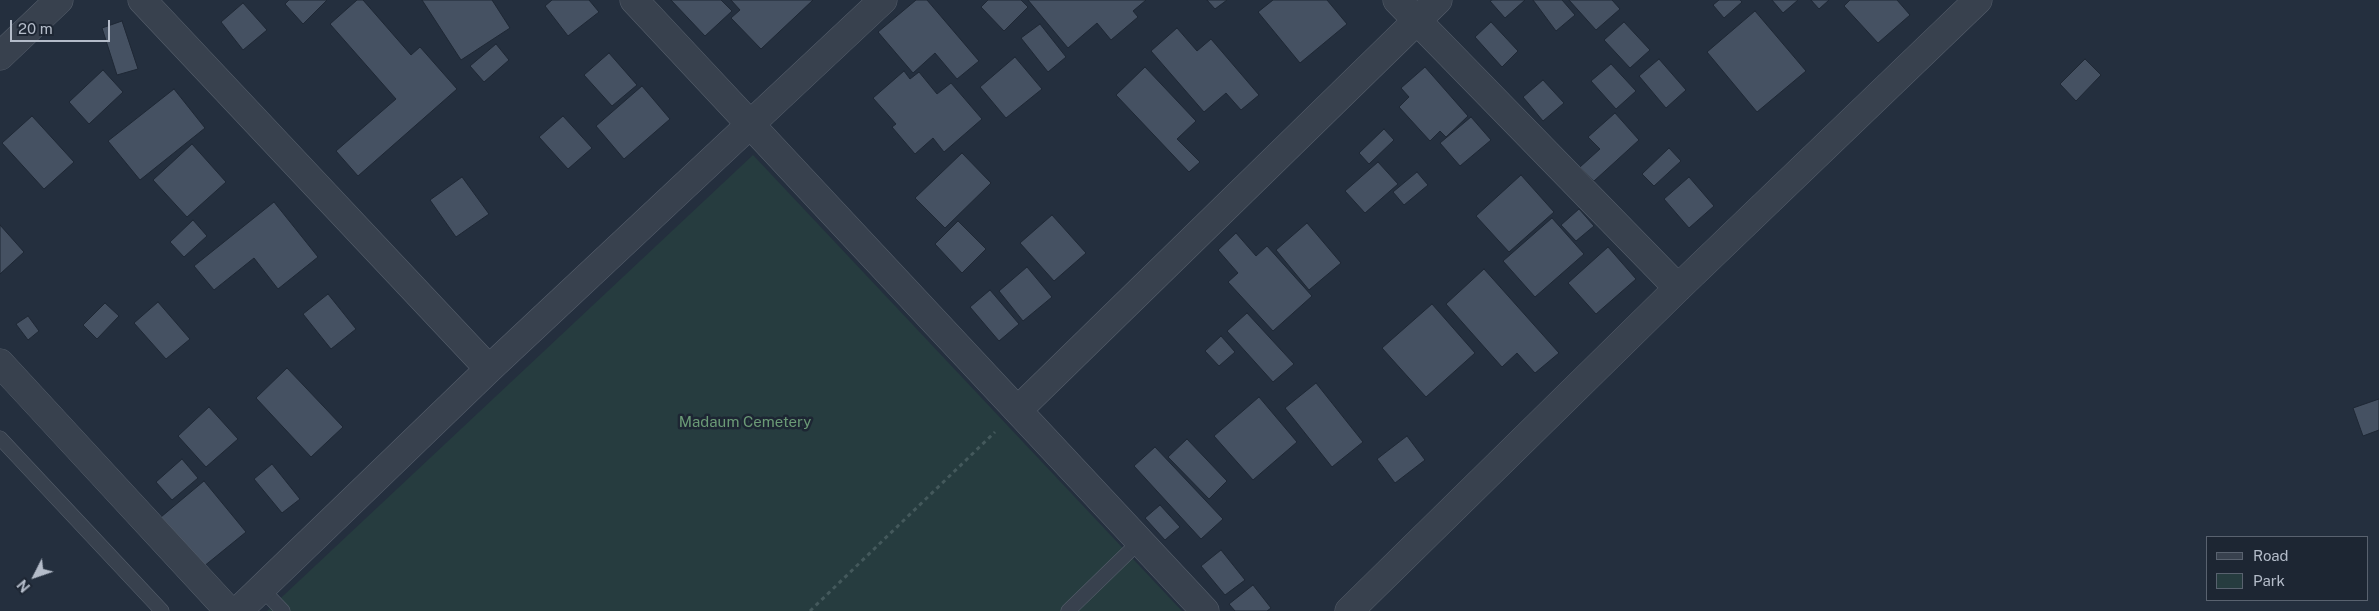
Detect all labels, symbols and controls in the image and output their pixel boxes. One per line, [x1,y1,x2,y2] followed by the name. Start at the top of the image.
[12,10,112,42] scale bar
[18,20,53,37] text: 20 m
[679,413,811,431] park label: Madaum Cemetery
[2206,536,2369,601] legend
[2253,547,2289,564] text: Road
[10,551,60,601] north arrow
[2253,572,2285,589] text: Park
[14,576,33,595] text: N

